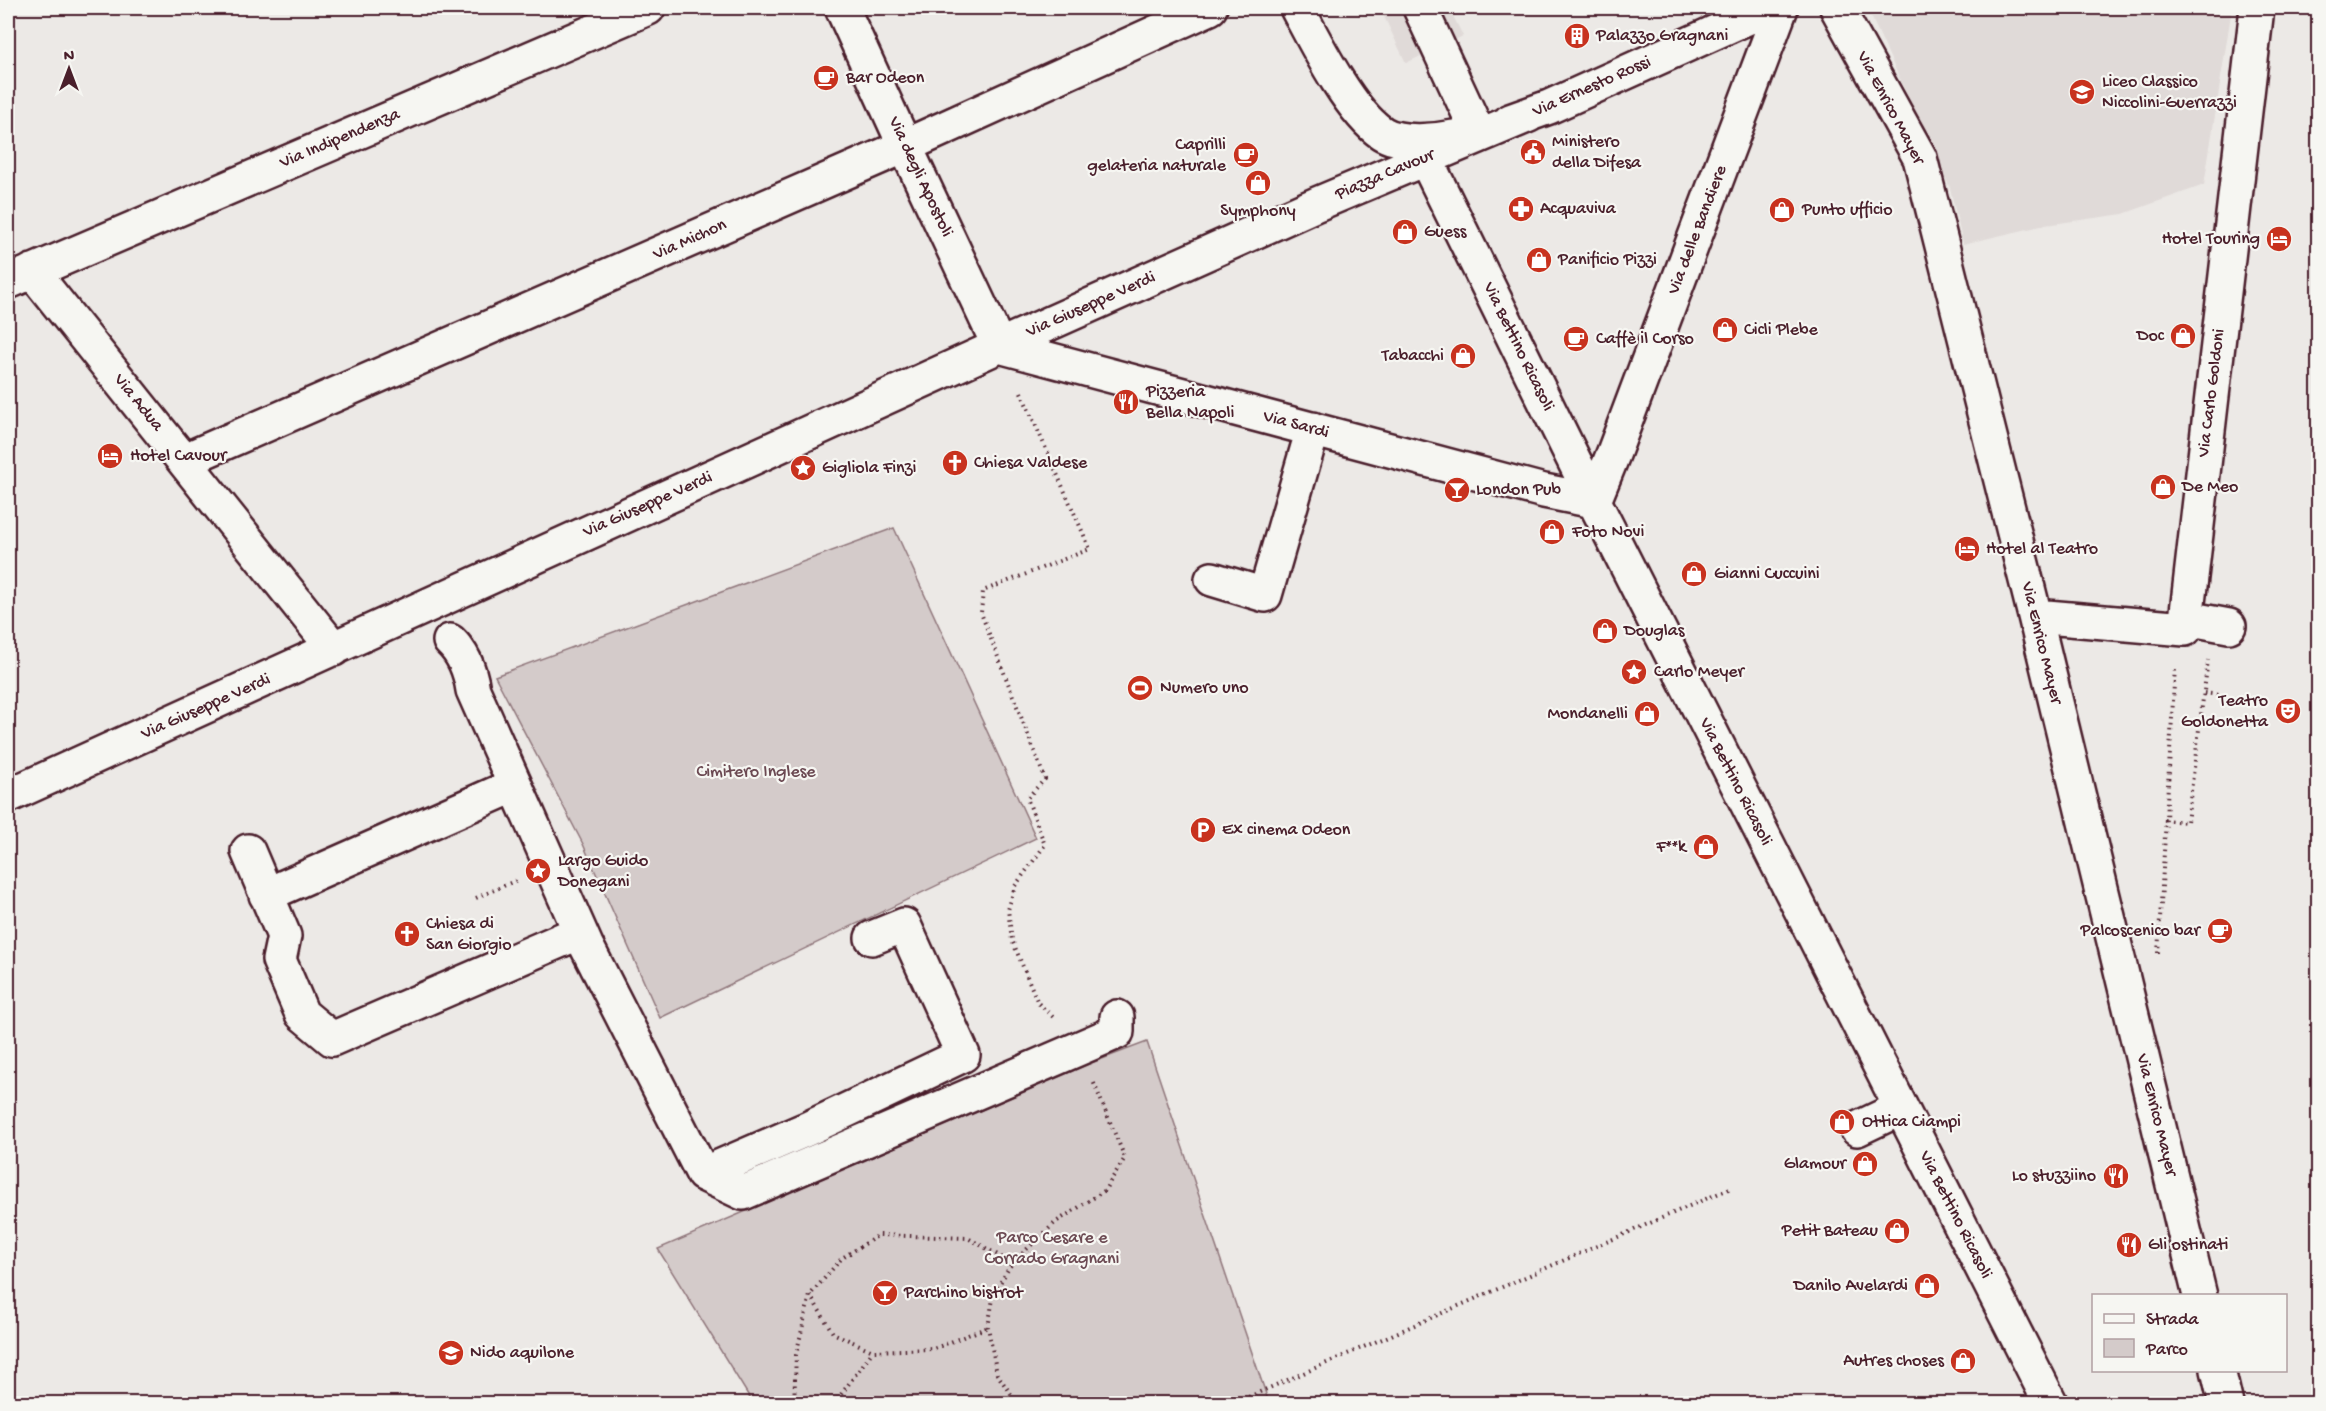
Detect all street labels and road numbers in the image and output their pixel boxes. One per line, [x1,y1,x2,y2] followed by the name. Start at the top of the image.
[1851,47,1929,170] street label: Via Enrico Mayer
[1529,52,1654,123] street label: Via Ernesto Rossi
[276,104,404,174] street label: Via Indipendenza
[883,113,957,241] street label: Via degli Apostoli
[1331,144,1439,206] street label: Piazza Cavour
[1663,162,1733,298] street label: Via delle Bandiere
[649,214,730,266] street label: Via Michon
[1022,267,1159,343] street label: Via Giuseppe Verdi
[1477,278,1558,415] street label: Via Bettino Ricasoli
[2194,328,2230,459] street label: Via Carlo Goldoni
[108,369,168,437] street label: Via Adua
[1260,406,1331,444] street label: Via Sardi
[579,467,716,543] street label: Via Giuseppe Verdi
[2015,579,2067,708] street label: Via Enrico Mayer
[137,669,274,745] street label: Via Giuseppe Verdi
[1693,714,1776,850] street label: Via Bettino Ricasoli
[2130,1051,2182,1180] street label: Via Enrico Mayer
[1913,1147,1996,1283] street label: Via Bettino Ricasoli

